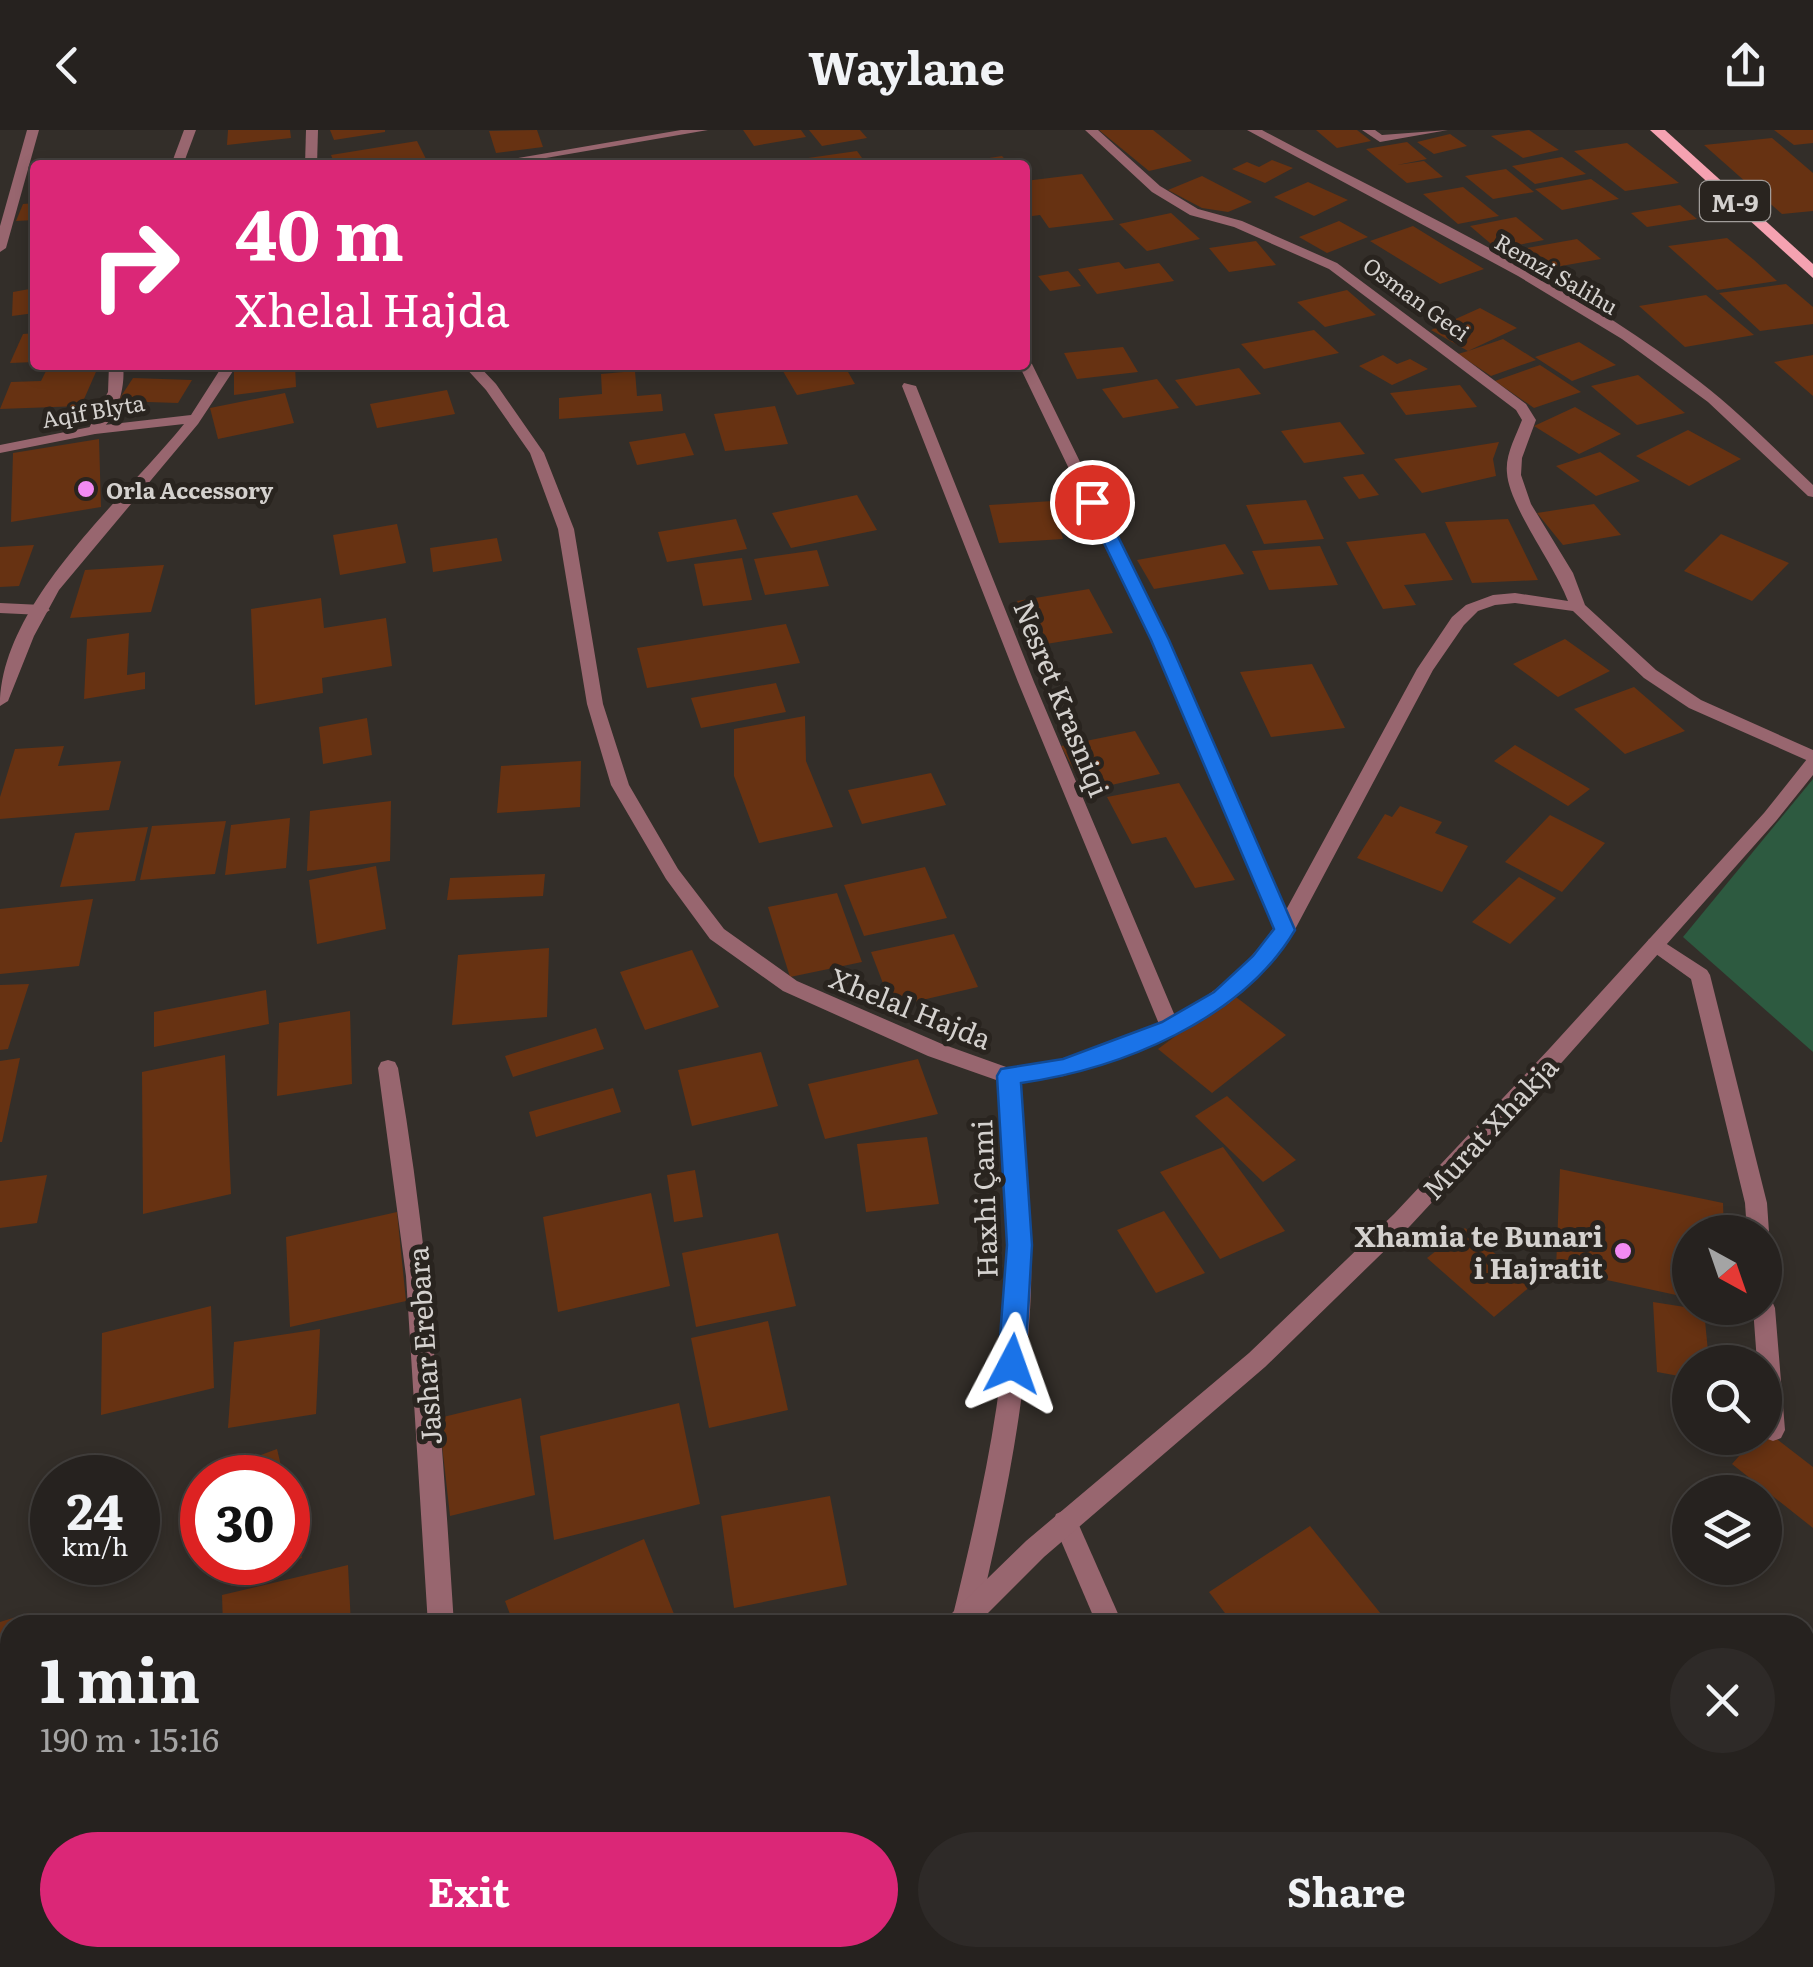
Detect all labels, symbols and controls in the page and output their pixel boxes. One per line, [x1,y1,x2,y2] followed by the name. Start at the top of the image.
[808,32,1005,99] text: Waylane
[40,38,95,93] icon: back
[1718,38,1773,93] icon: share
[235,179,404,283] text: 40 m
[1700,181,1770,221] road number: M-9
[70,200,200,330] icon: right
[1489,224,1625,322] street label: Remzi Salihu
[1357,248,1477,348] street label: Osman Geci
[235,274,509,341] text: Xhelal Hajda
[39,385,147,435] street label: Aqif Blyta
[1050,460,1135,545] pin
[106,473,274,506] place label: Orla Accessory
[1065,475,1120,530] icon: arrive
[75,478,97,500] marker: Orla Accessory
[1004,593,1122,803] street label: Nesret Krasniqi
[824,956,998,1058] street label: Xhelal Hajda
[1411,1046,1567,1208] street label: Murat Xhakja
[959,1119,1007,1279] street label: Haxhi Çami
[1355,1214,1604,1288] place label: Xhamia te Bunari i Hajratit
[1672,1215,1782,1325] north arrow
[1672,1215,1782,1585] map controls
[1612,1240,1634,1262] marker: Xhamia te Bunari i Hajratit
[395,1245,451,1447] street label: Jashar Erebara
[960,1312,1064,1416] position arrow
[1672,1345,1782,1455] button: search
[180,1455,310,1585] speed limit sign: 30
[66,1471,123,1545] text: 24
[1672,1475,1782,1585] button: layers
[62,1527,128,1564] text: km/h
[40,1632,200,1721] text: 1 min
[1670,1648,1775,1753] button: close
[40,1714,219,1762] text: 190 m · 15:16
[40,1832,898,1947] button: Exit
[918,1832,1775,1947] button: Share

